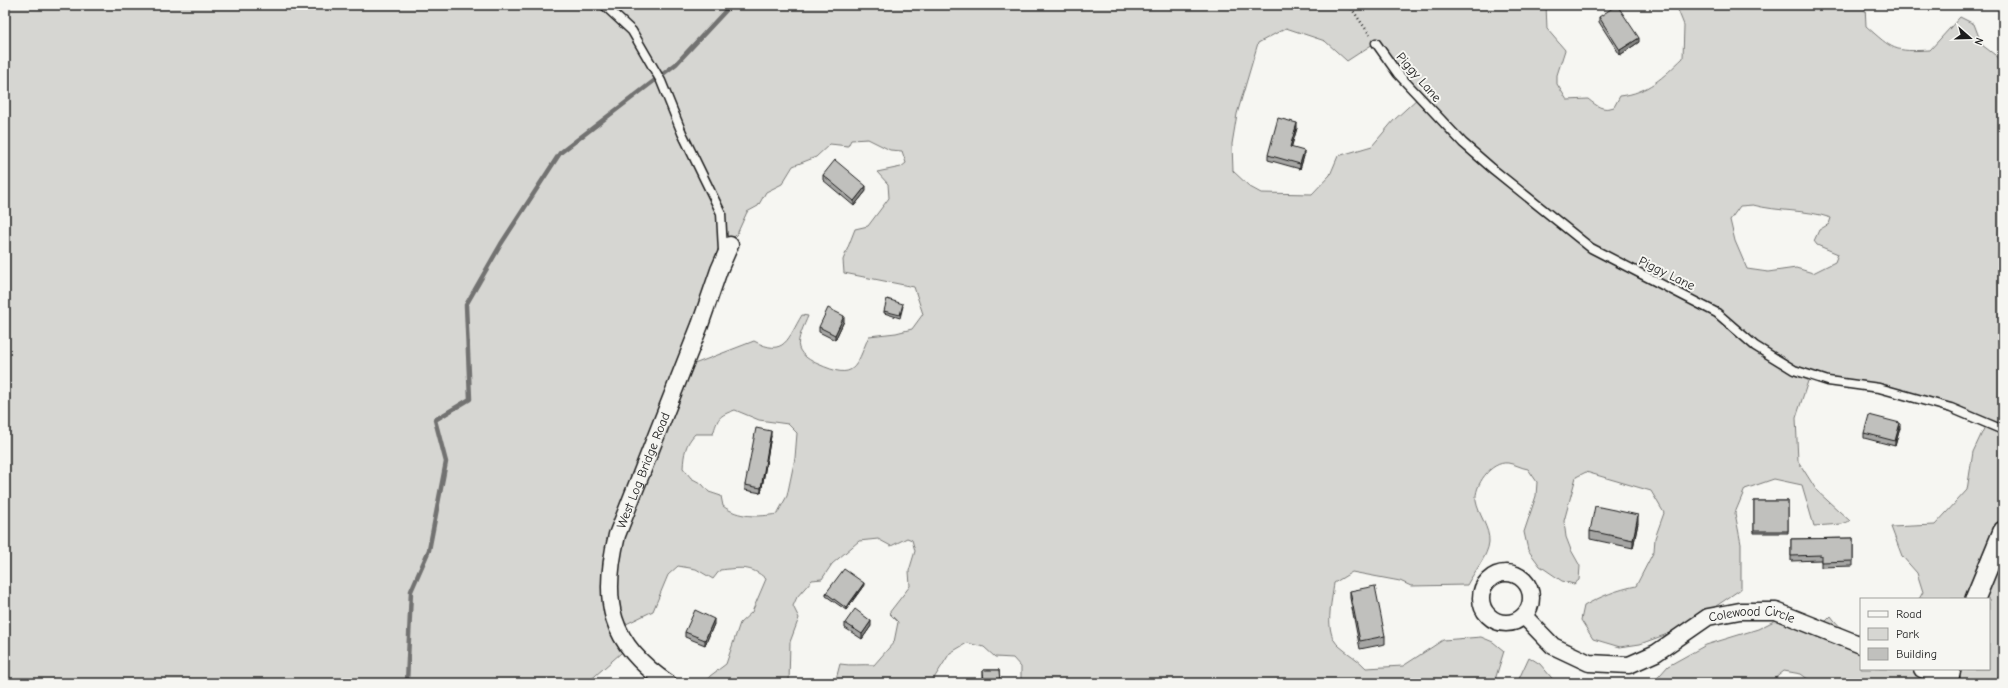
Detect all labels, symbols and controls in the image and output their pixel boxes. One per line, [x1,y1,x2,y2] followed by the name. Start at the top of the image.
[1950,18,1990,58] north arrow
[1972,36,1986,47] text: N
[1393,49,1445,105] street label: Piggy Lane
[1636,253,1698,293] street label: Piggy Lane
[613,410,672,530] street label: West Log Bridge Road
[1860,598,1990,670] legend
[1707,604,1798,626] street label: Colewood Circle
[1896,607,1922,621] text: Road
[1896,627,1919,641] text: Park
[1896,647,1937,661] text: Building

